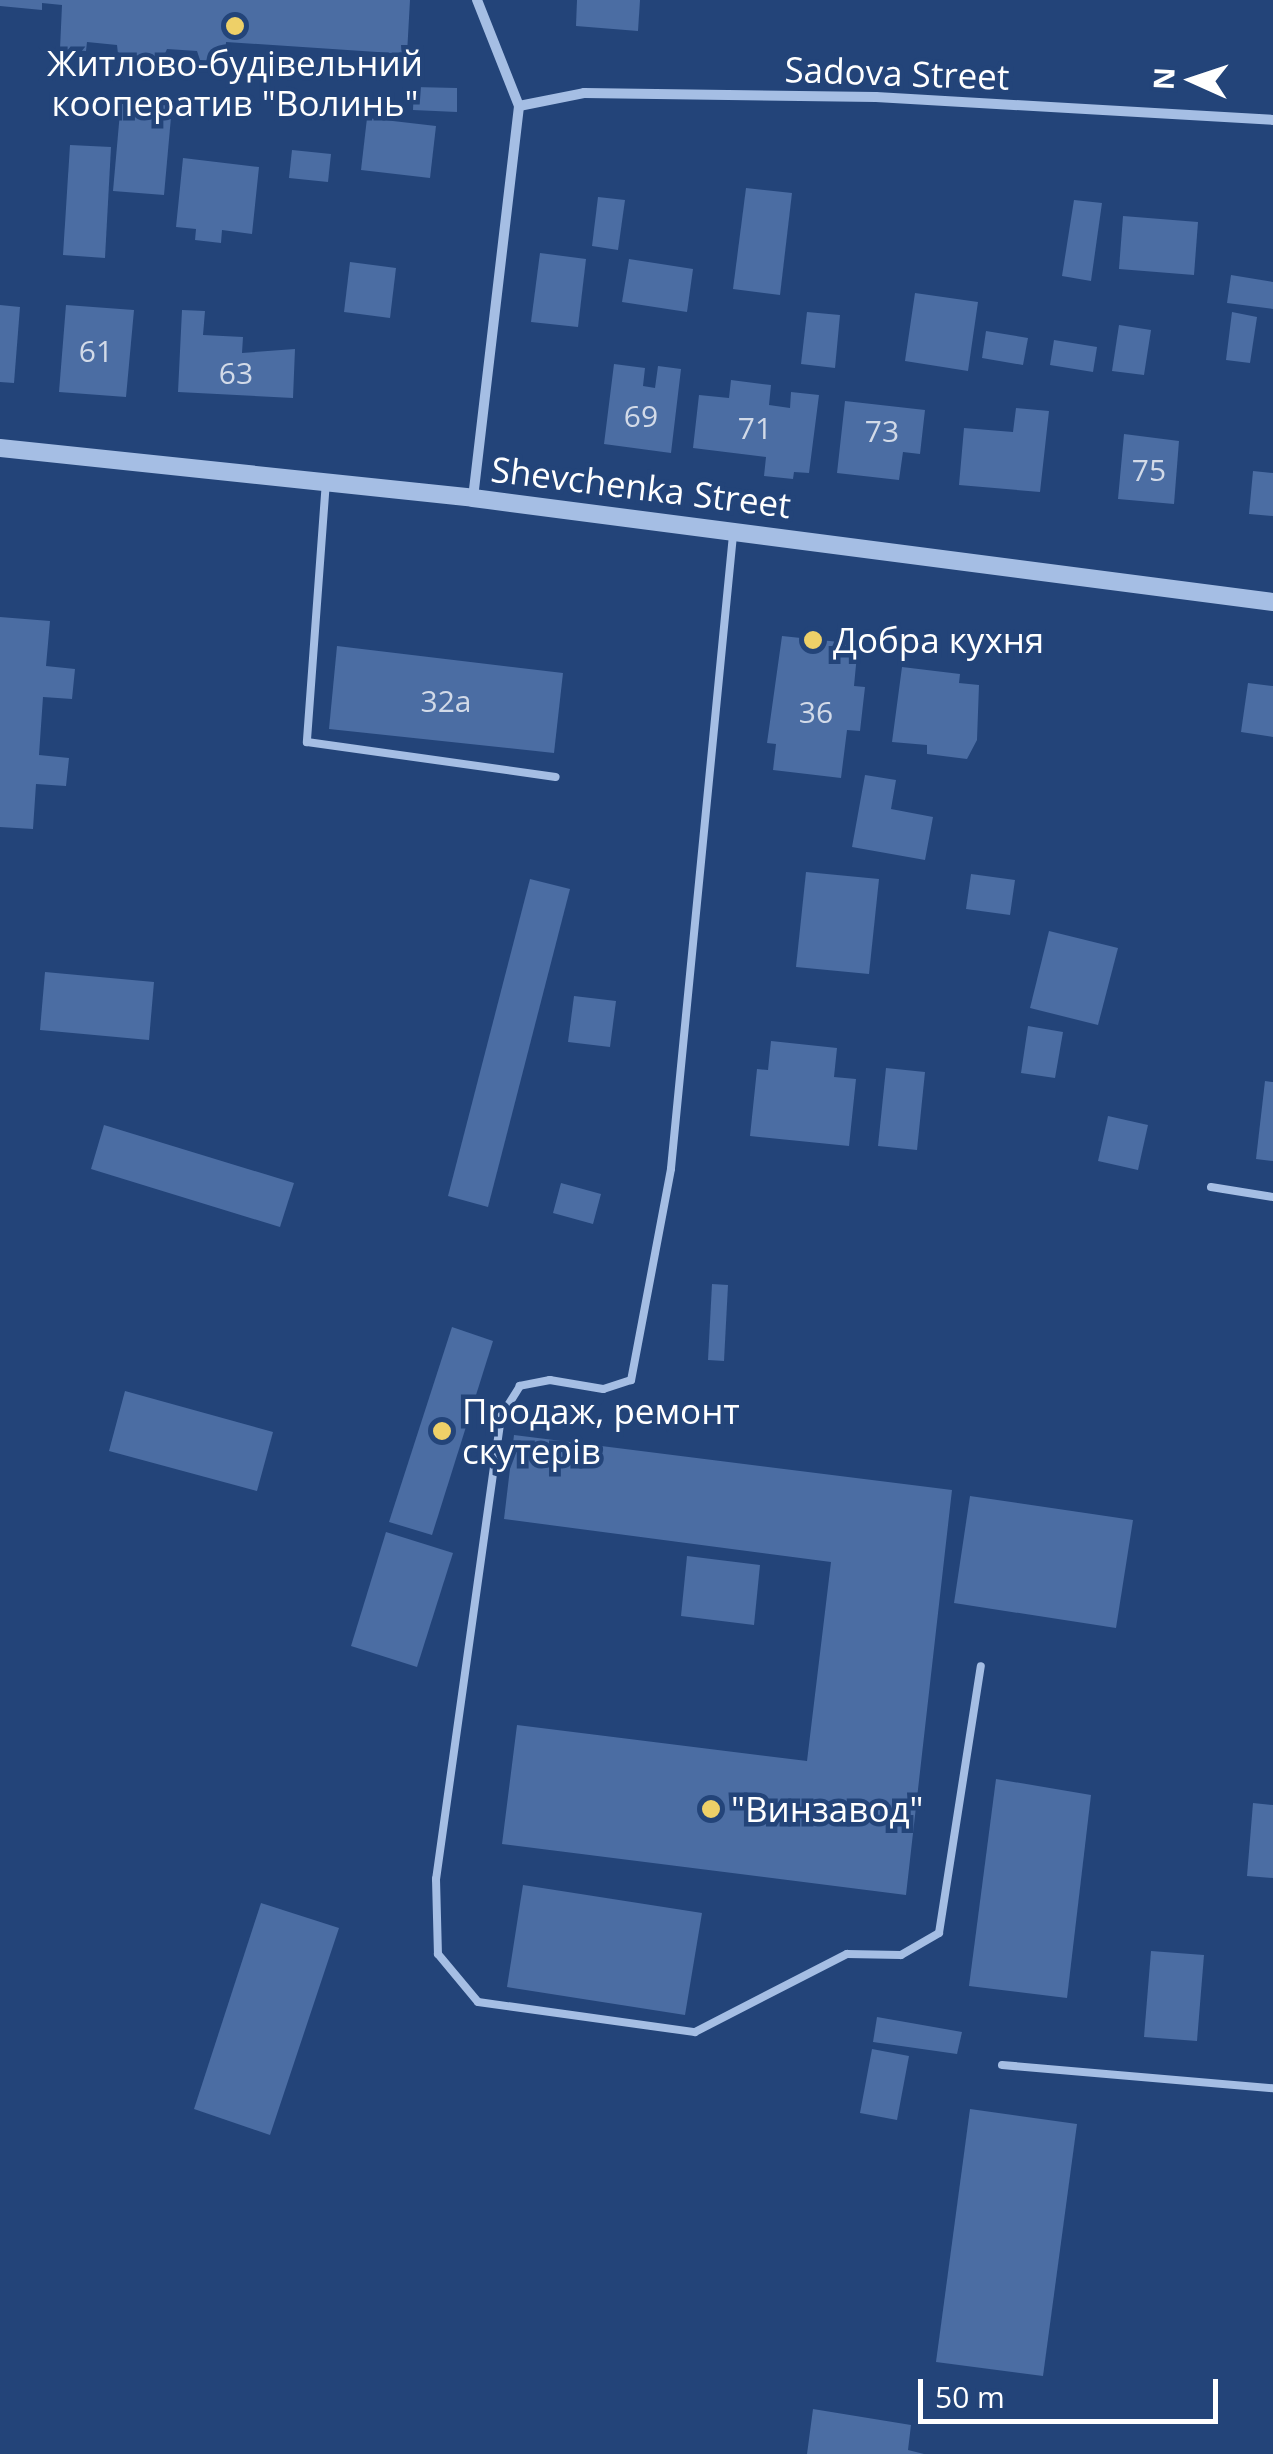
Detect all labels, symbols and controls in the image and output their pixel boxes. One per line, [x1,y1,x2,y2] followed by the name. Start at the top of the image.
[224,15,246,37] marker: Житлово-будівельний кооператив "Волинь"
[1143,30,1243,130] north arrow
[47,42,423,124] place label: Житлово-будівельний кооператив "Волинь"
[784,48,1010,98] street label: Sadova Street
[1143,66,1183,91] text: N
[79,333,113,369] house number: 61
[219,355,253,391] house number: 63
[624,398,658,434] house number: 69
[738,410,772,446] house number: 71
[865,413,899,449] house number: 73
[489,448,793,526] street label: Shevchenka Street
[1132,452,1166,488] house number: 75
[833,619,1044,661] place label: Добра кухня
[802,629,824,651] marker: Добра кухня
[421,683,471,719] house number: 32а
[799,694,833,730] house number: 36
[462,1390,740,1472] place label: Продаж, ремонт скутерів
[431,1420,453,1442] marker: Продаж, ремонт скутерів
[731,1788,924,1830] place label: "Винзавод"
[700,1798,722,1820] marker: "Винзавод"
[923,2359,1223,2421] scale bar
[935,2376,1005,2417] text: 50 m

